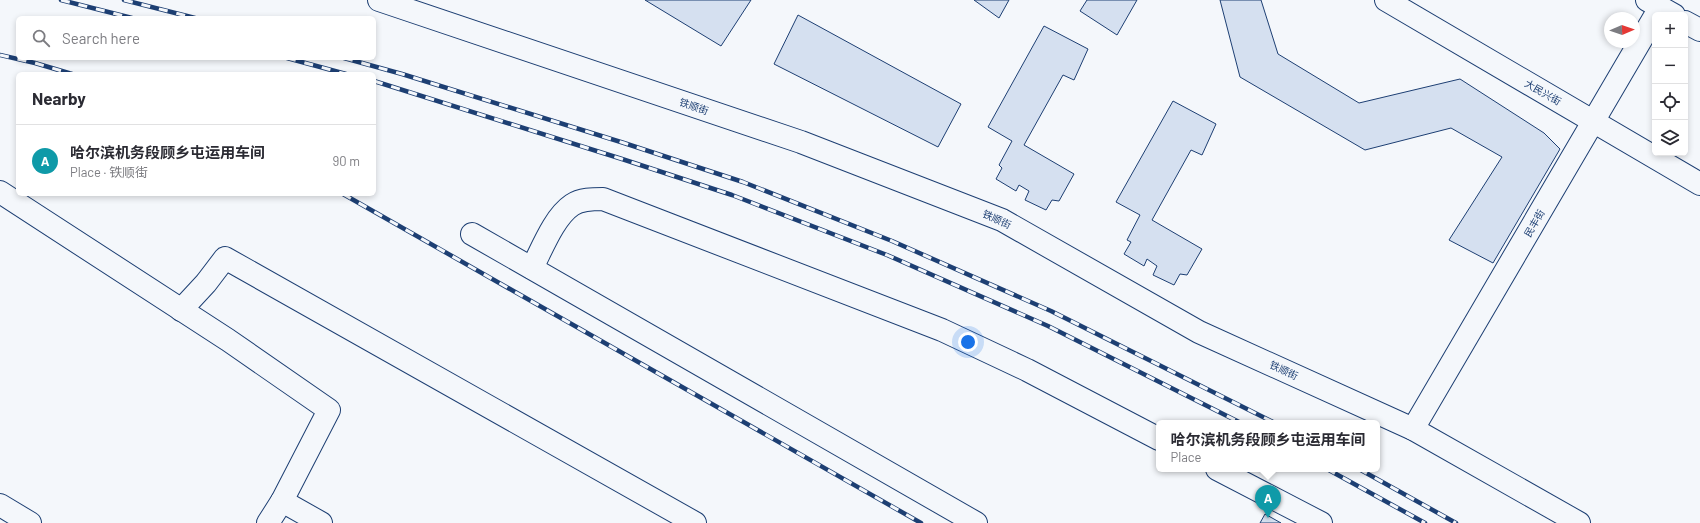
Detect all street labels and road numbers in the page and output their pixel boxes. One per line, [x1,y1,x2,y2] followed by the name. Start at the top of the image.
[1523,77,1563,107] street label: 大民兴街
[678,95,710,117] street label: 铁顺街
[981,207,1013,231] street label: 铁顺街
[1521,207,1547,239] street label: 民丰街
[1268,358,1300,382] street label: 铁顺街

